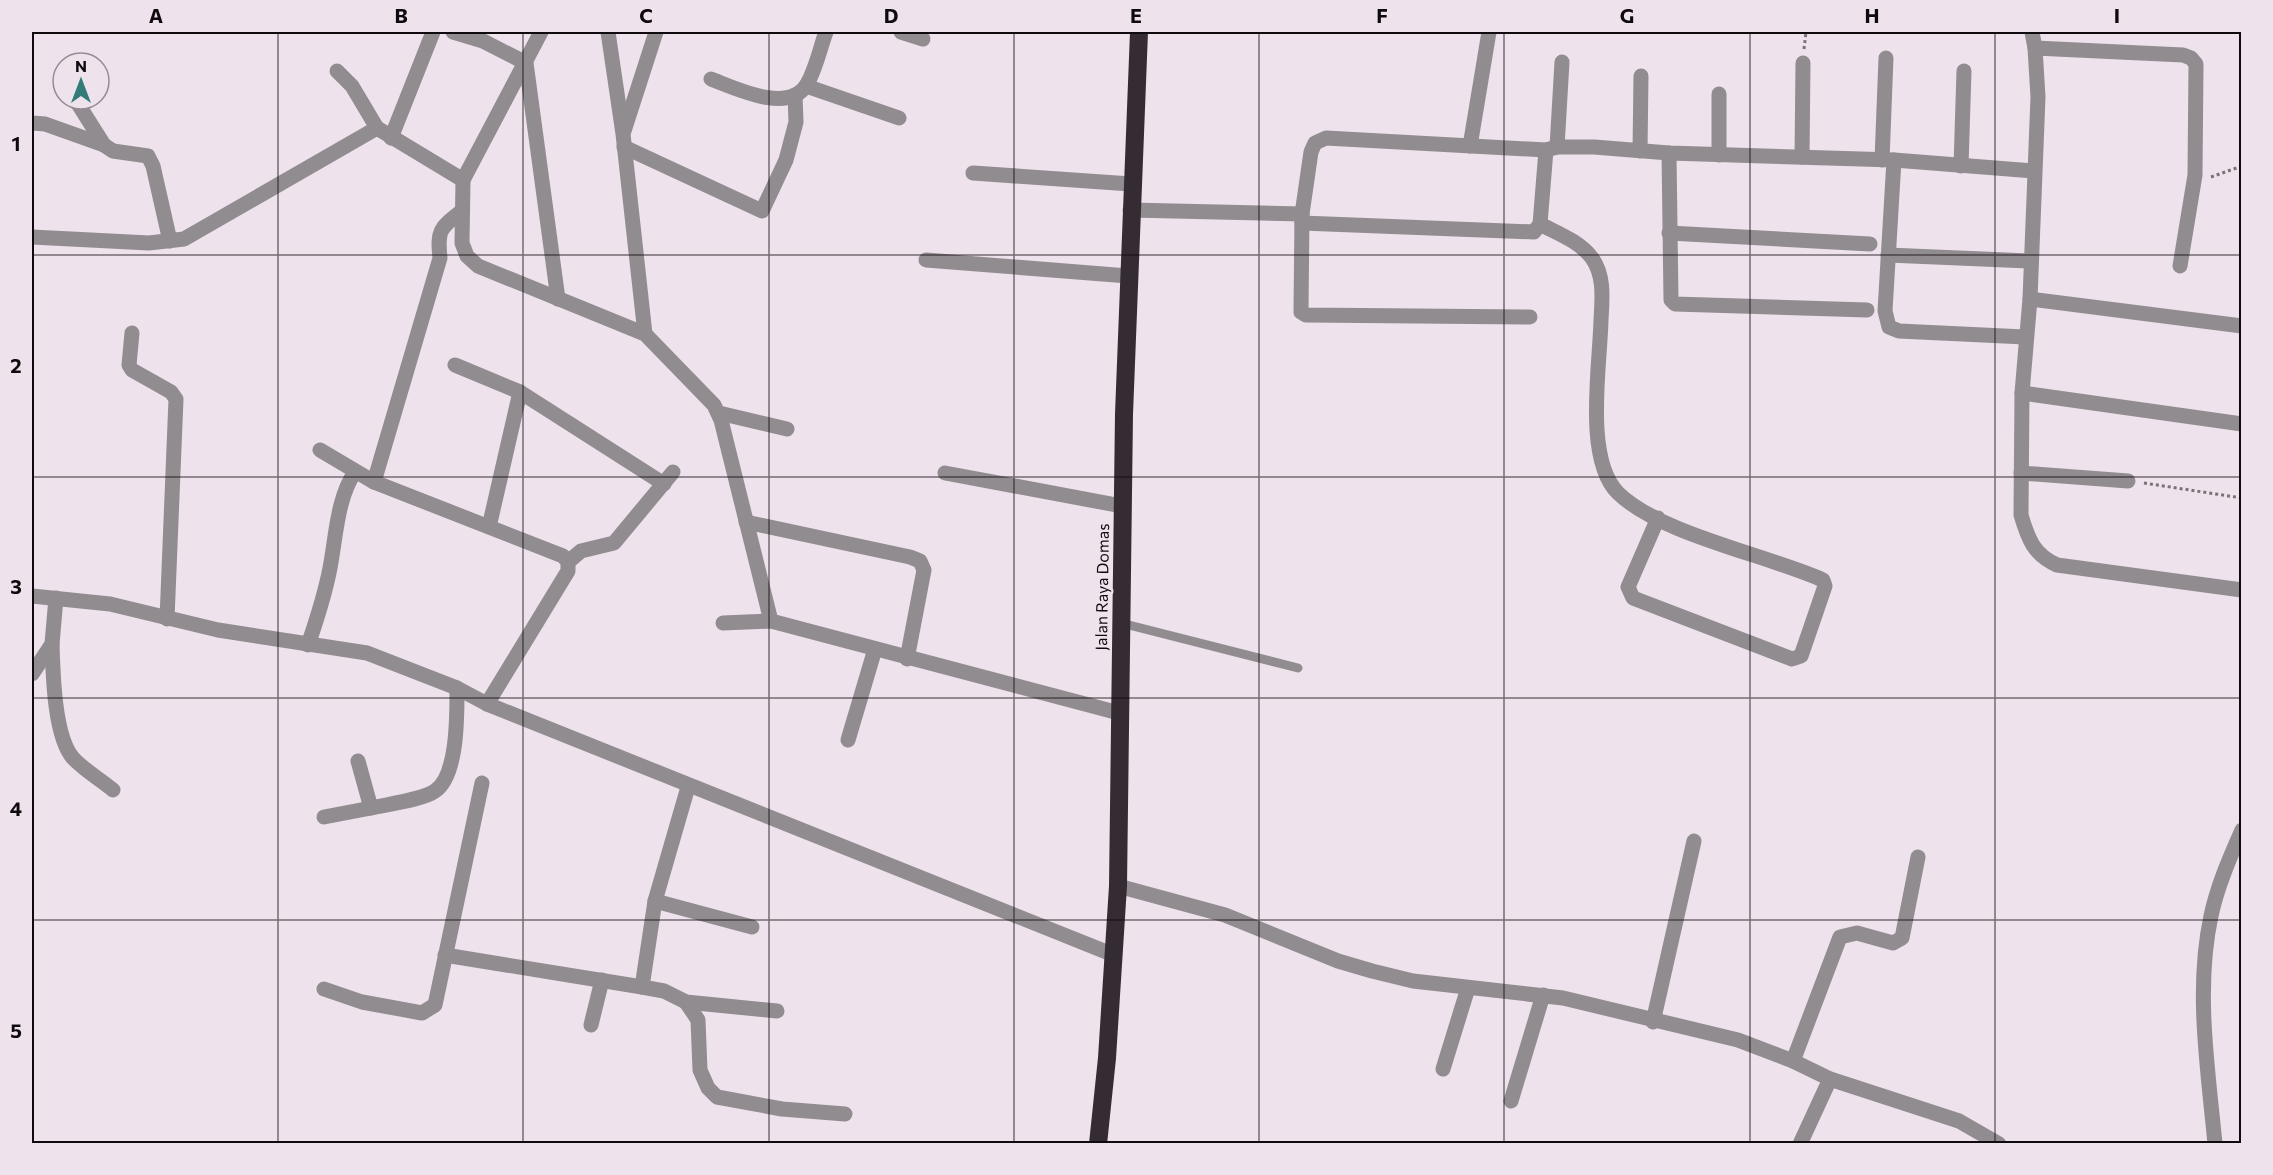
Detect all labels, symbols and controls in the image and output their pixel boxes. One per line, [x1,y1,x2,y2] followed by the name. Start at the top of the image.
[149,3,163,27] text: A
[394,3,408,27] text: B
[639,3,653,27] text: C
[884,3,898,27] text: D
[1130,3,1142,27] text: E
[1376,3,1388,27] text: F
[1620,3,1634,27] text: G
[1865,3,1880,27] text: H
[2114,3,2120,27] text: I
[51,51,111,111] north arrow
[75,56,87,75] text: N
[11,131,21,155] text: 1
[10,353,22,377] text: 2
[1091,523,1112,651] street label: Jalan Raya Domas
[10,574,22,598] text: 3
[10,796,22,820] text: 4
[10,1018,22,1042] text: 5

